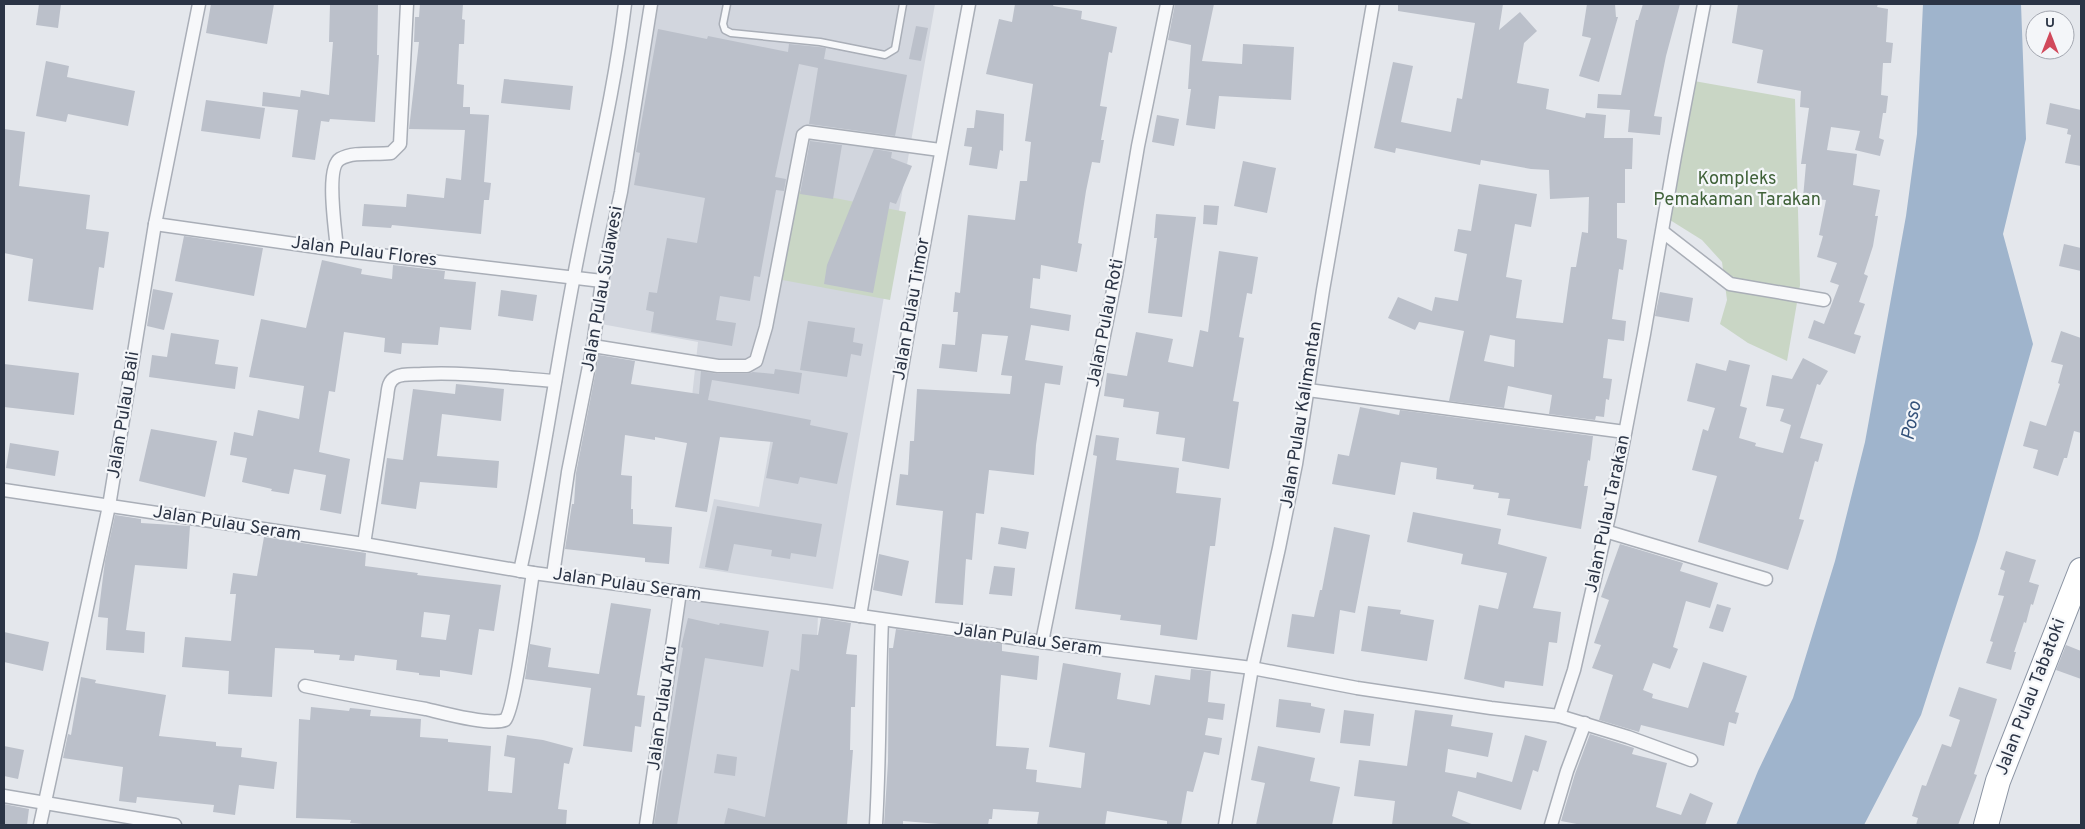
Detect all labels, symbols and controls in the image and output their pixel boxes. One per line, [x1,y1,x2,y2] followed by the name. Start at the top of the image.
[2025,10,2075,60] north arrow
[2045,15,2055,32] text: U
[1653,168,1821,212] park label: Kompleks Pemakaman Tarakan
[577,204,629,374] street label: Jalan Pulau Sulawesi
[290,232,438,272] street label: Jalan Pulau Flores
[888,236,936,382] street label: Jalan Pulau Timor
[1082,257,1130,389] street label: Jalan Pulau Roti
[1276,320,1328,510] street label: Jalan Pulau Kalimantan
[103,350,145,480] street label: Jalan Pulau Bali
[1896,399,1928,443] water label: Poso
[1580,433,1636,595] street label: Jalan Pulau Tarakan
[151,501,303,547] street label: Jalan Pulau Seram
[551,563,703,607] street label: Jalan Pulau Seram
[1990,615,2072,779] street label: Jalan Pulau Tabatoki
[952,618,1104,662] street label: Jalan Pulau Seram
[643,644,683,772] street label: Jalan Pulau Aru

